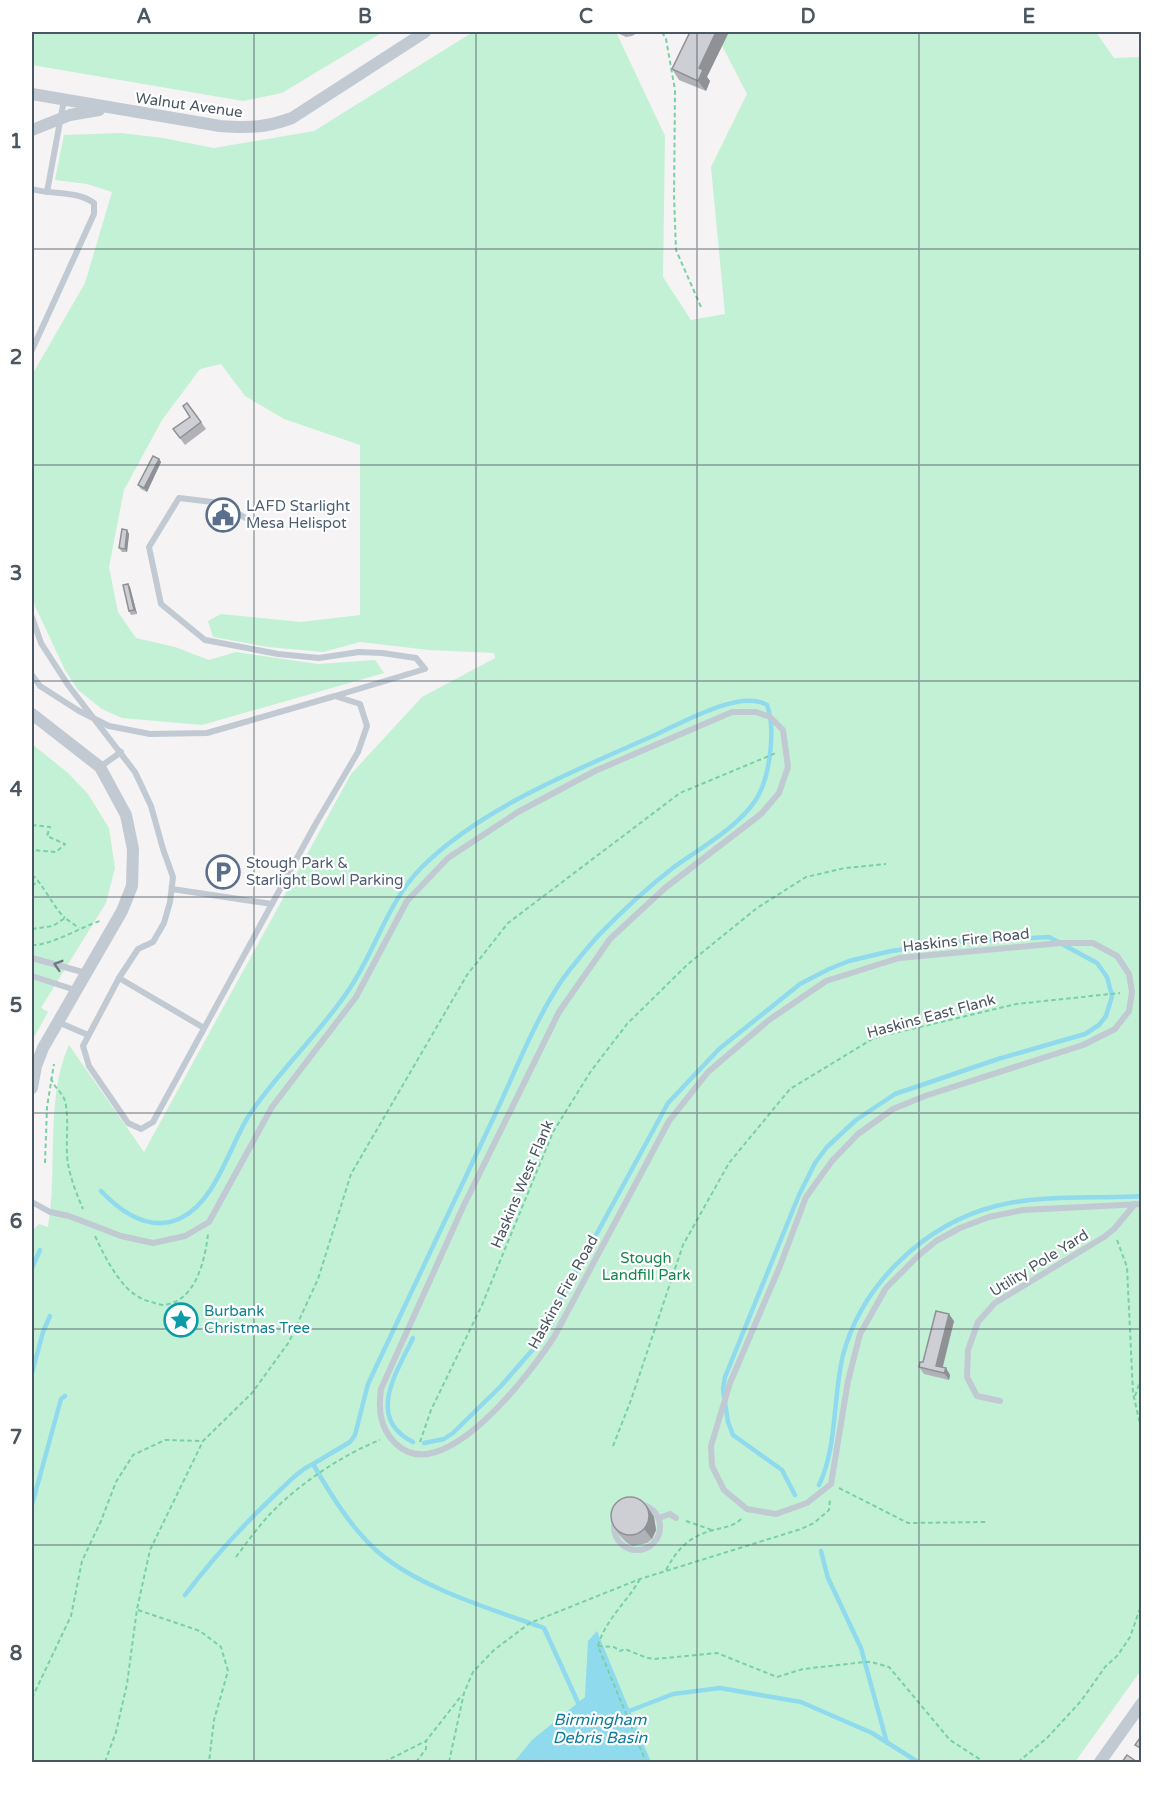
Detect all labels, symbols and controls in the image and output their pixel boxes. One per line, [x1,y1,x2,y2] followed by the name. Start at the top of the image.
[137,5,152,29] text: A
[358,5,372,29] text: B
[579,5,593,29] text: C
[800,5,816,29] text: D
[1023,5,1036,29] text: E
[134,89,244,121] street label: Walnut Avenue
[10,130,22,154] text: 1
[10,346,22,370] text: 2
[205,497,241,533] public building icon: LAFD Starlight Mesa Helispot
[246,497,351,532] place label: LAFD Starlight Mesa Helispot
[10,562,22,586] text: 3
[10,778,23,802] text: 4
[205,854,241,890] parking icon: Stough Park & Starlight Bowl Parking
[246,854,404,889] place label: Stough Park & Starlight Bowl Parking
[902,924,1030,956] street label: Haskins Fire Road
[54,960,64,972] one-way arrow
[865,990,997,1042] street label: Haskins East Flank
[10,994,22,1018] text: 5
[487,1117,557,1251] street label: Haskins West Flank
[10,1210,22,1234] text: 6
[986,1226,1092,1300] street label: Utility Pole Yard
[524,1232,602,1352] street label: Haskins Fire Road
[602,1249,690,1284] park label: Stough Landfill Park
[163,1302,199,1338] place icon: Burbank Christmas Tree
[204,1302,310,1337] place label: Burbank Christmas Tree
[10,1426,22,1450] text: 7
[10,1642,22,1666] text: 8
[553,1710,648,1748] water label: Birmingham Debris Basin

